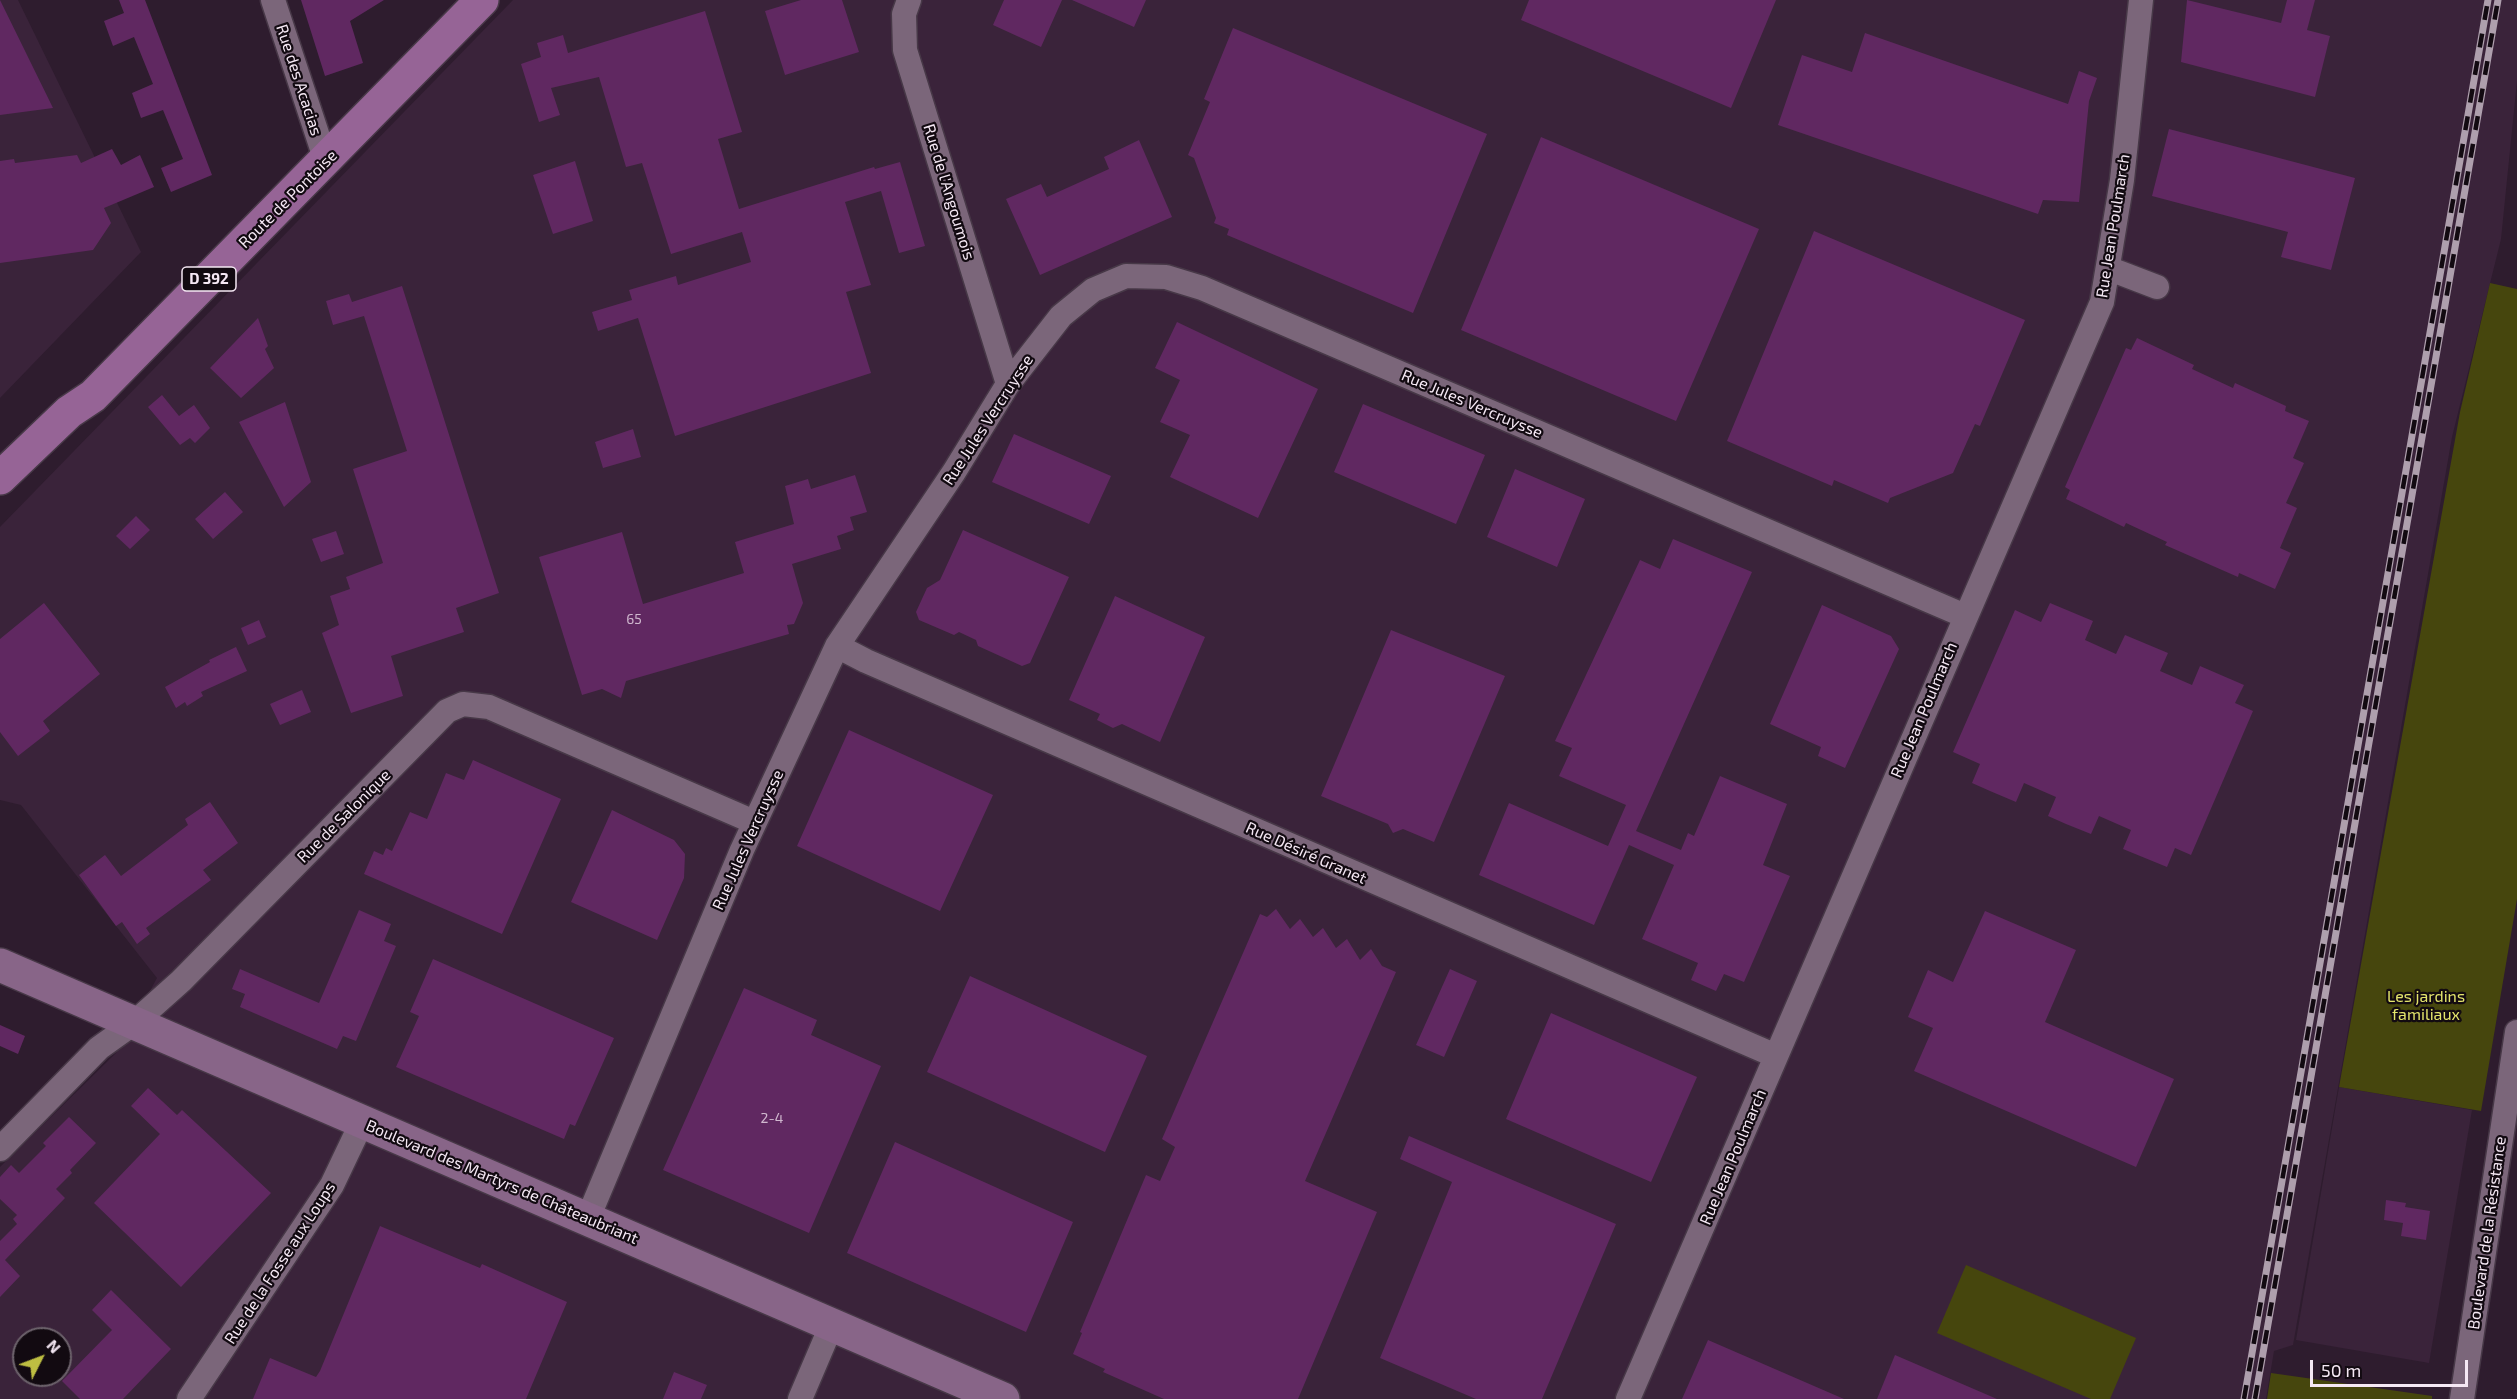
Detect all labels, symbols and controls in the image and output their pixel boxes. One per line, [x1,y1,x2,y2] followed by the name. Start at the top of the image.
[272,22,326,138] street label: Rue des Acacias
[919,122,979,262] street label: Rue de l'Angoumois
[235,146,341,252] street label: Route de Pontoise
[2092,153,2134,299] street label: Rue Jean Poulmarch
[182,267,236,291] road number: D 392
[939,351,1037,489] street label: Rue Jules Vercruysse
[1399,366,1545,442] street label: Rue Jules Vercruysse
[626,611,642,627] house number: 65
[1887,639,1961,781] street label: Rue Jean Poulmarch
[293,765,395,867] street label: Rue de Salonique
[708,767,788,913] street label: Rue Jules Vercruysse
[1243,818,1369,888] street label: Rue Désiré Granet
[2387,987,2465,1025] park label: Les jardins familiaux
[1696,1086,1770,1228] street label: Rue Jean Poulmarch
[761,1110,783,1126] house number: 2-4
[363,1116,641,1248] street label: Boulevard des Martyrs de Châteaubriant
[2464,1135,2510,1331] street label: Boulevard de la Résistance
[220,1178,340,1348] street label: Rue de la Fosse aux Loups
[12,1327,72,1387] north arrow
[43,1335,65,1357] text: N
[2313,1348,2470,1386] scale bar
[2321,1359,2361,1381] text: 50 m

